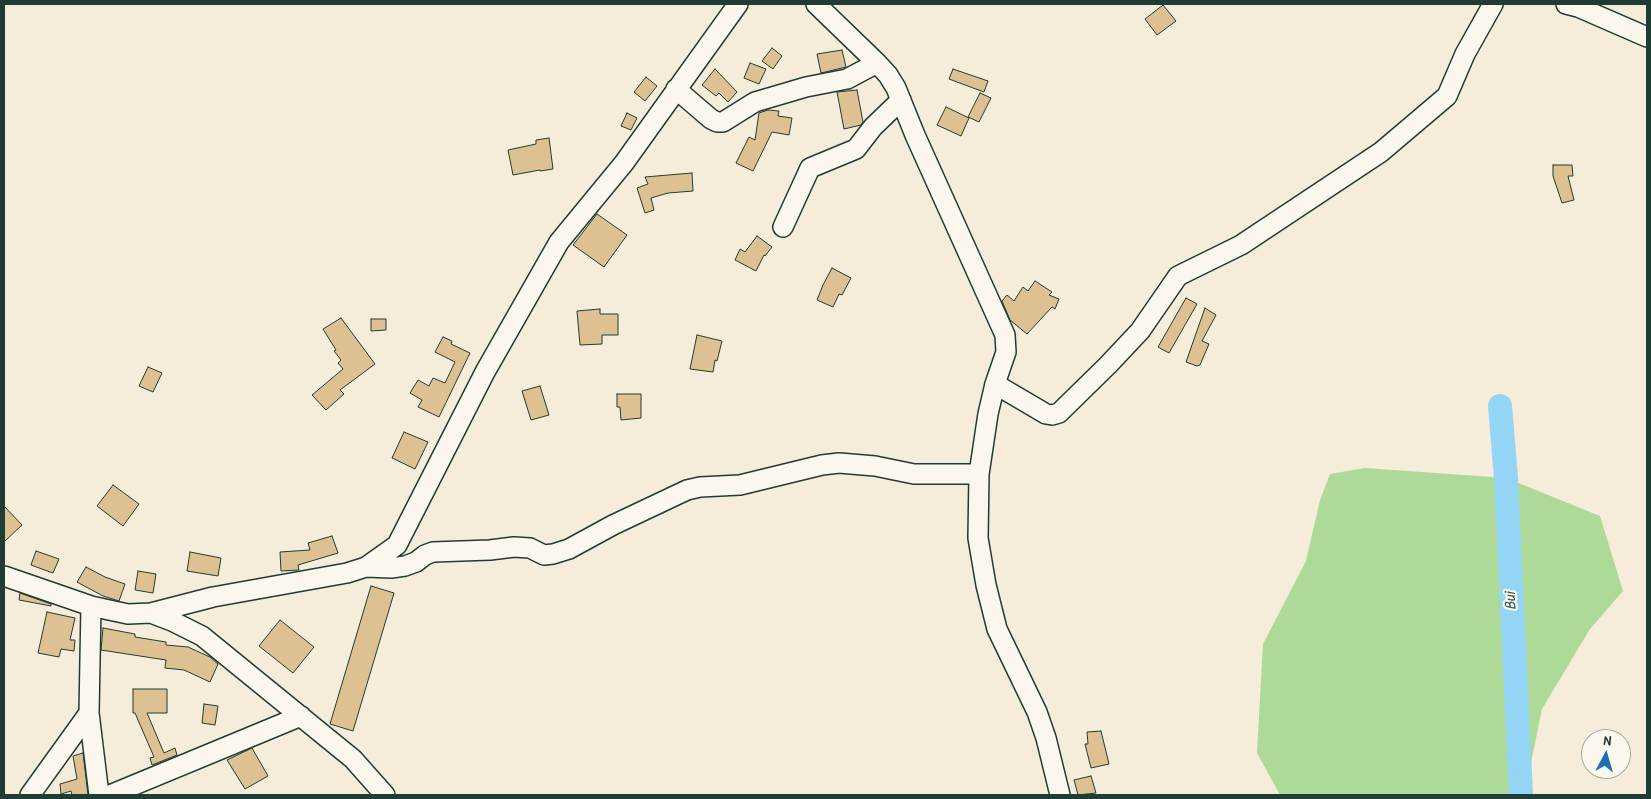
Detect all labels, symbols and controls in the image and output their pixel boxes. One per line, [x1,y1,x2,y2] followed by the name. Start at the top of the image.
[1501,591,1521,611] water label: Bui
[1581,729,1631,779] north arrow
[1603,730,1612,749] text: N

